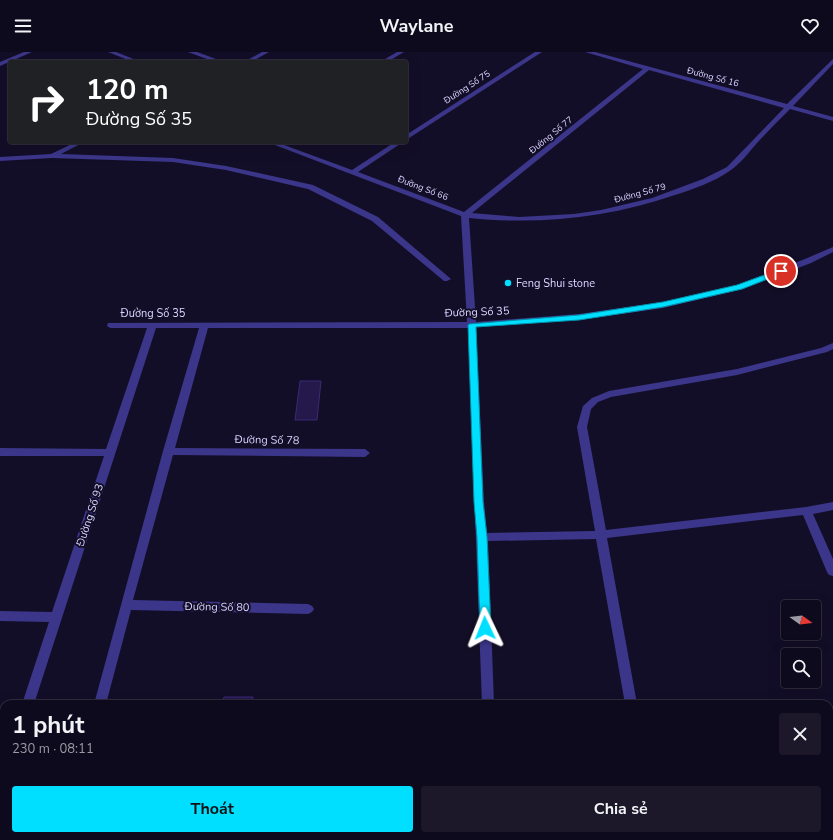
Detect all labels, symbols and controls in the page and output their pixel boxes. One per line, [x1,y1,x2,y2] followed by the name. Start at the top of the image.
[379,14,454,38] text: Waylane
[12,15,34,37] icon: menu
[799,15,821,37] icon: heart
[685,64,740,90] street label: Đường Số 16
[441,68,493,107] street label: Đường Số 75
[86,71,169,109] text: 120 m
[20,76,72,128] icon: right
[86,107,192,131] text: Đường Số 35
[526,114,575,157] street label: Đường Số 77
[395,173,450,203] street label: Đường Số 66
[612,180,667,206] street label: Đường Số 79
[764,254,798,288] pin
[770,260,792,282] icon: arrive
[516,276,595,291] place label: Feng Shui stone
[503,278,513,288] marker: Feng Shui stone
[443,303,510,321] street label: Đường Số 35
[120,306,186,321] street label: Đường Số 35
[233,432,300,448] street label: Đường Số 78
[73,482,107,549] street label: Đường Số 93
[183,599,250,615] street label: Đường Số 80
[781,600,821,640] north arrow
[781,600,821,688] map controls
[464,607,506,649] position arrow
[781,648,821,688] button: search
[12,709,84,741] text: 1 phút
[779,713,821,755] button: close
[12,740,94,758] text: 230 m · 08:11
[12,786,413,832] button: Thoát
[421,786,821,832] button: Chia sẻ

